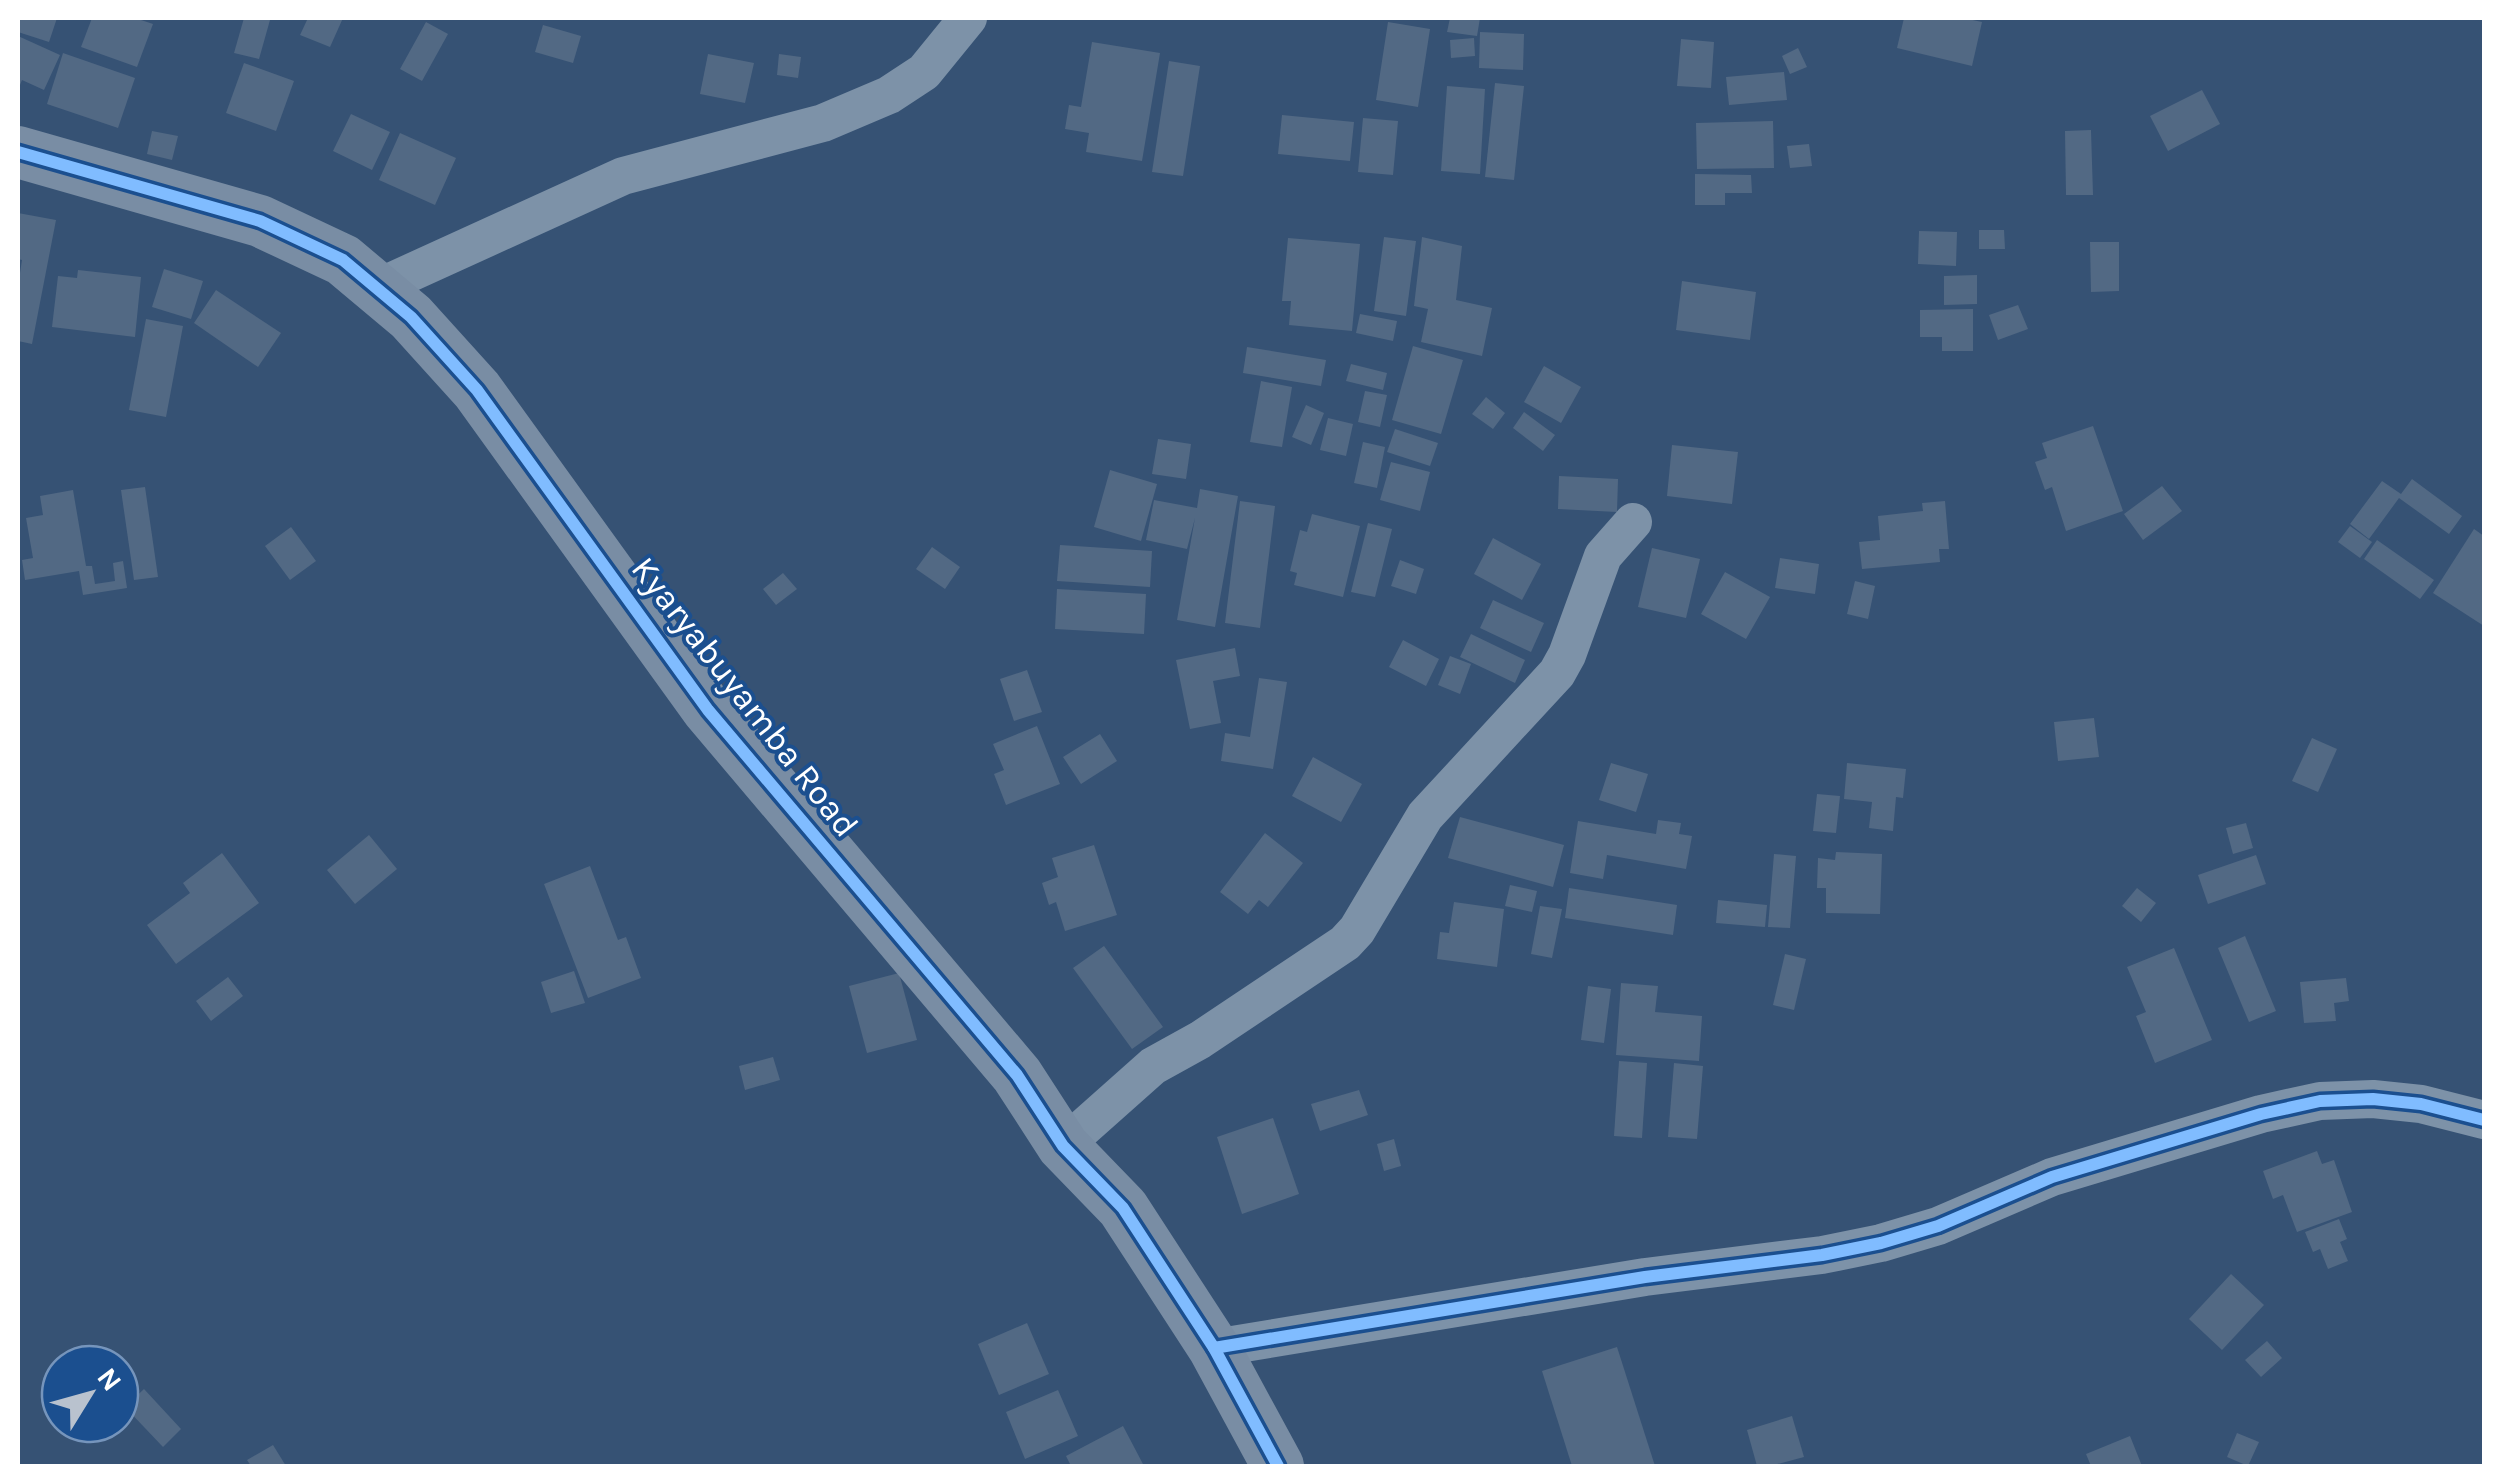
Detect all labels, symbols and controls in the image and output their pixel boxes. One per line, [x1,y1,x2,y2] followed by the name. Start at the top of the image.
[623,549,867,845] street label: Kyaryabuyamba Road
[40,1344,140,1444] north arrow
[90,1361,129,1397] text: N

